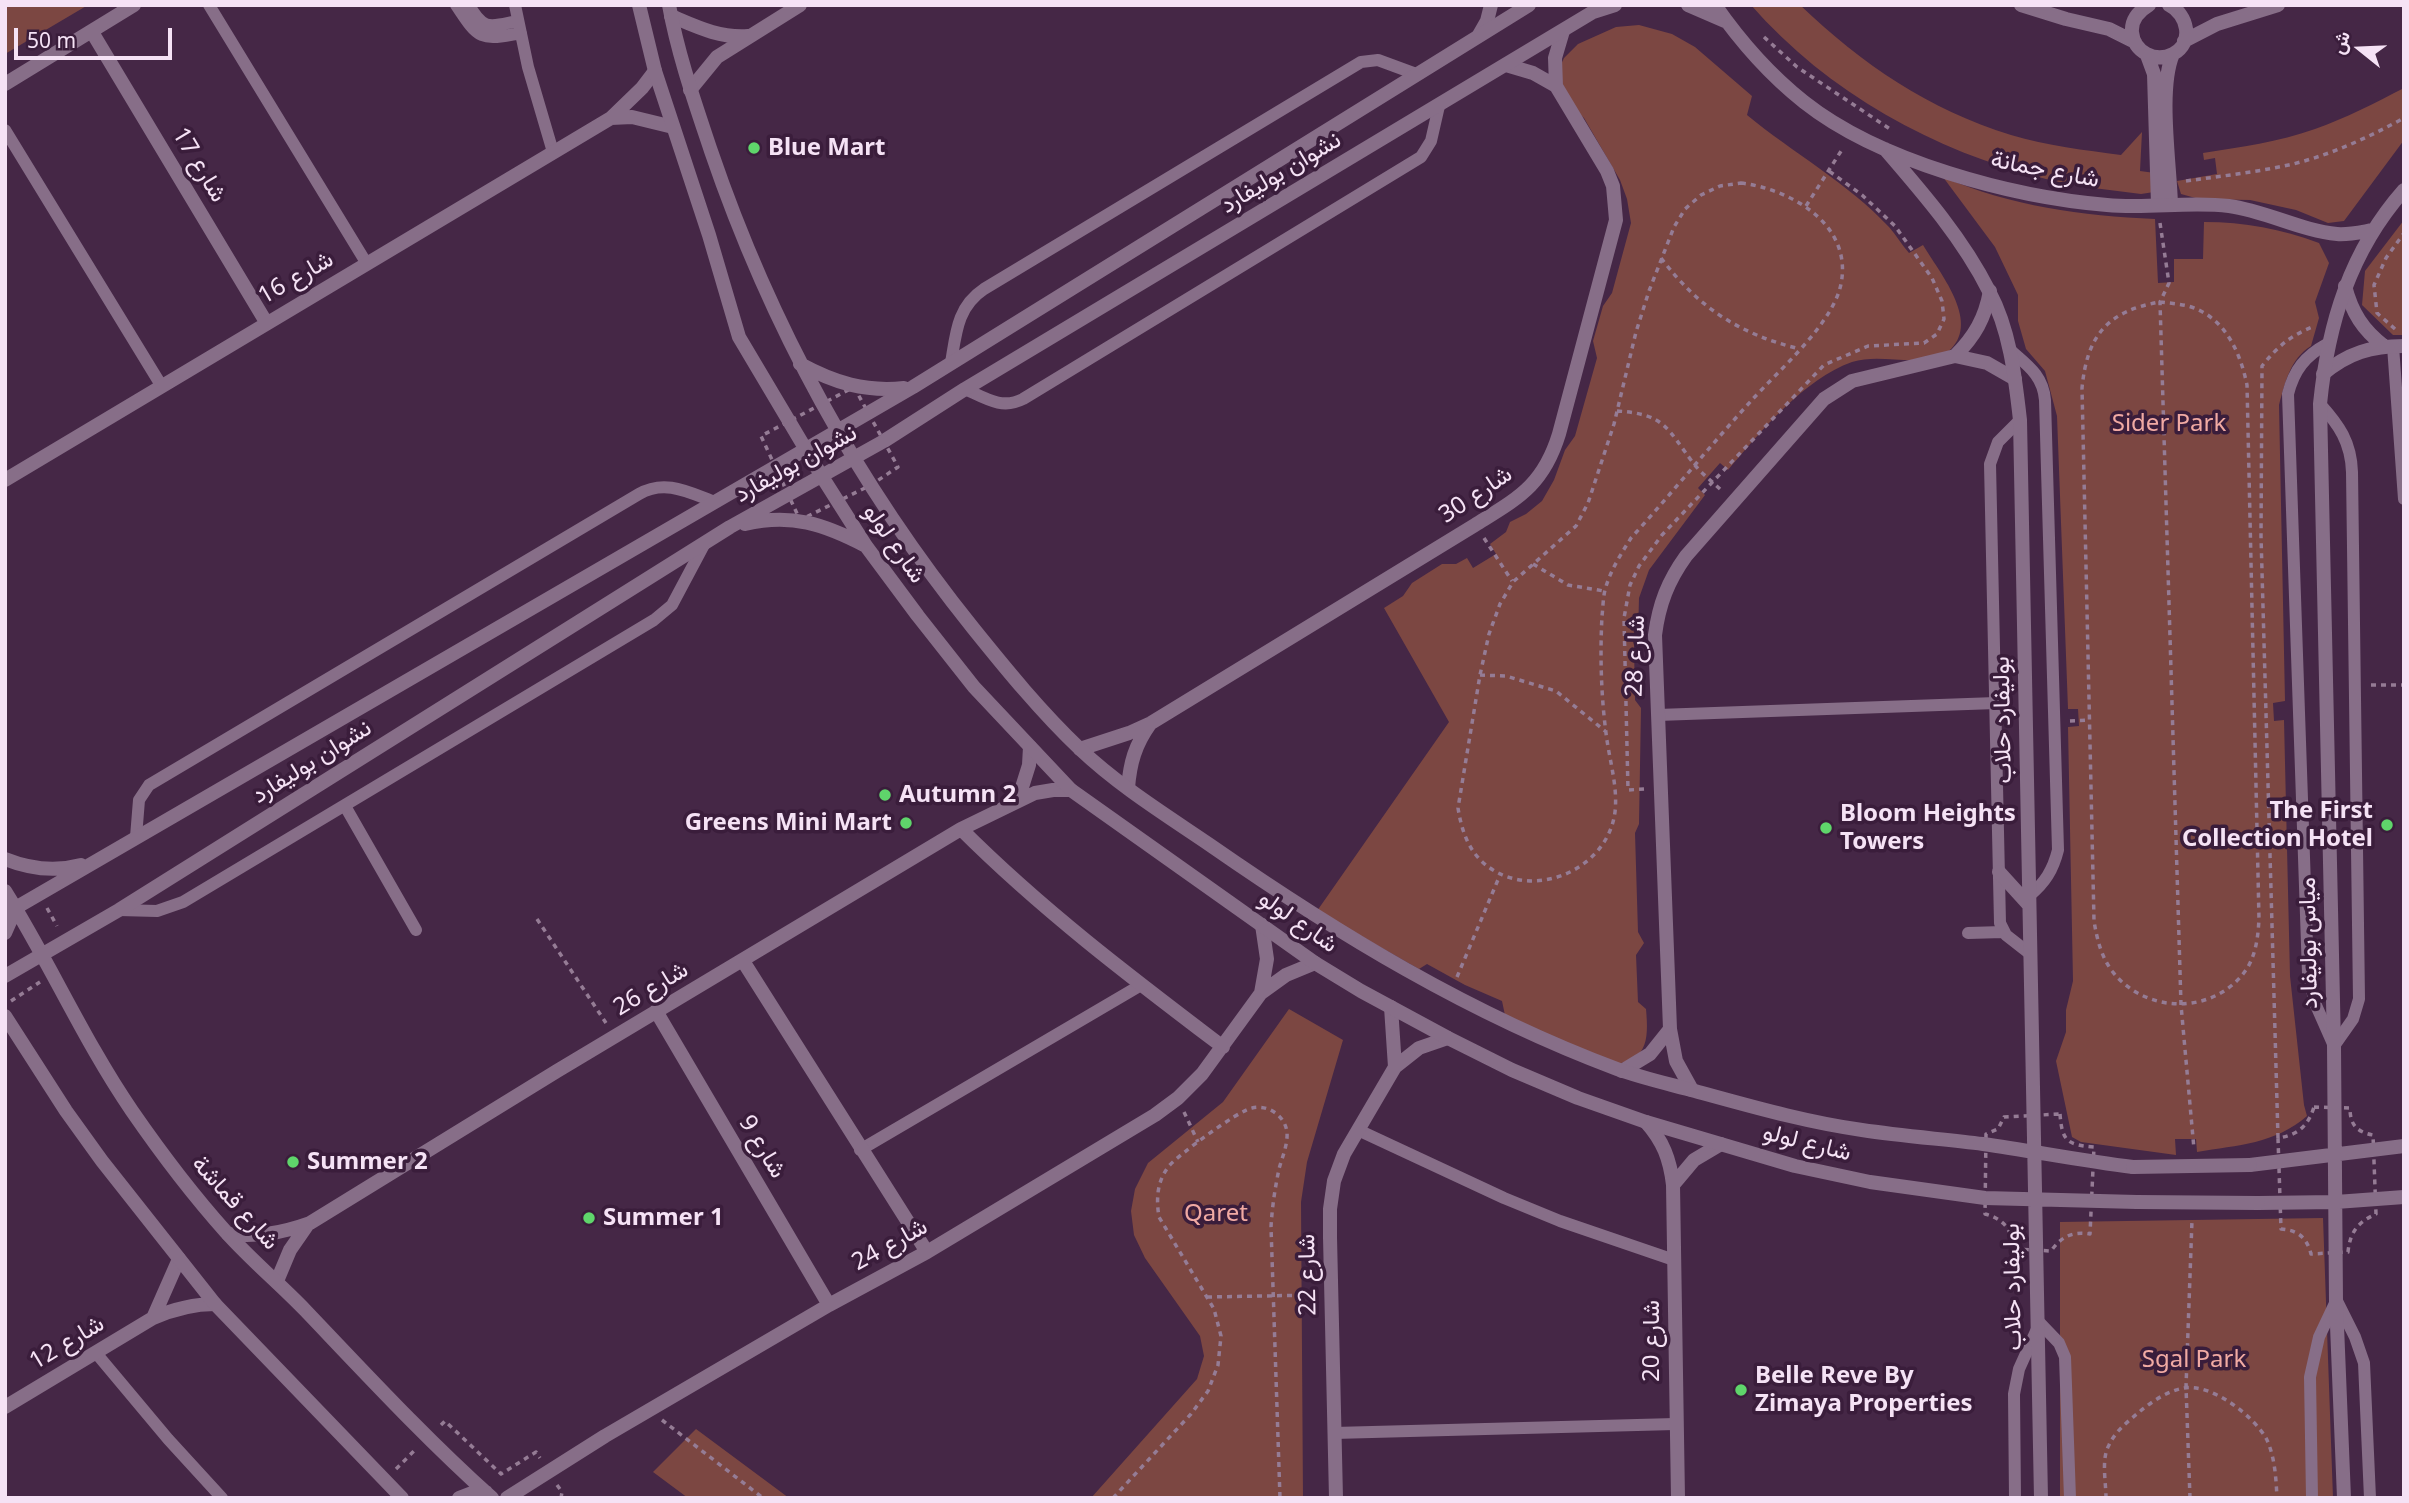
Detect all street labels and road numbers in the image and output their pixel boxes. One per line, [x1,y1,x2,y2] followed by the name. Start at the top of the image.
[166,122,232,208] street label: شارع 17
[1216,126,1346,220] street label: نشوان بوليفارد
[1988,145,2102,195] street label: شارع جمانة
[253,245,339,311] street label: شارع 16
[730,419,862,509] street label: نشوان بوليفارد
[1434,460,1518,530] street label: شارع 30
[856,499,932,589] street label: شارع لولو
[1620,615,1652,697] street label: شارع 28
[1987,656,2019,784] street label: بوليفارد حلاب
[247,714,377,810] street label: نشوان بوليفارد
[2293,877,2325,1009] street label: مياس بوليفارد
[1253,884,1343,960] street label: شارع لولو
[608,956,694,1022] street label: شارع 26
[732,1110,792,1184] street label: شارع 9
[1760,1118,1854,1168] street label: شارع لولو
[185,1150,285,1256] street label: شارع قماشة
[847,1213,933,1277] street label: شارع 24
[1997,1223,2029,1351] street label: بوليفارد حلاب
[1293,1234,1323,1316] street label: شارع 22
[1638,1300,1666,1382] street label: شارع 20
[24,1310,110,1376] street label: شارع 12

